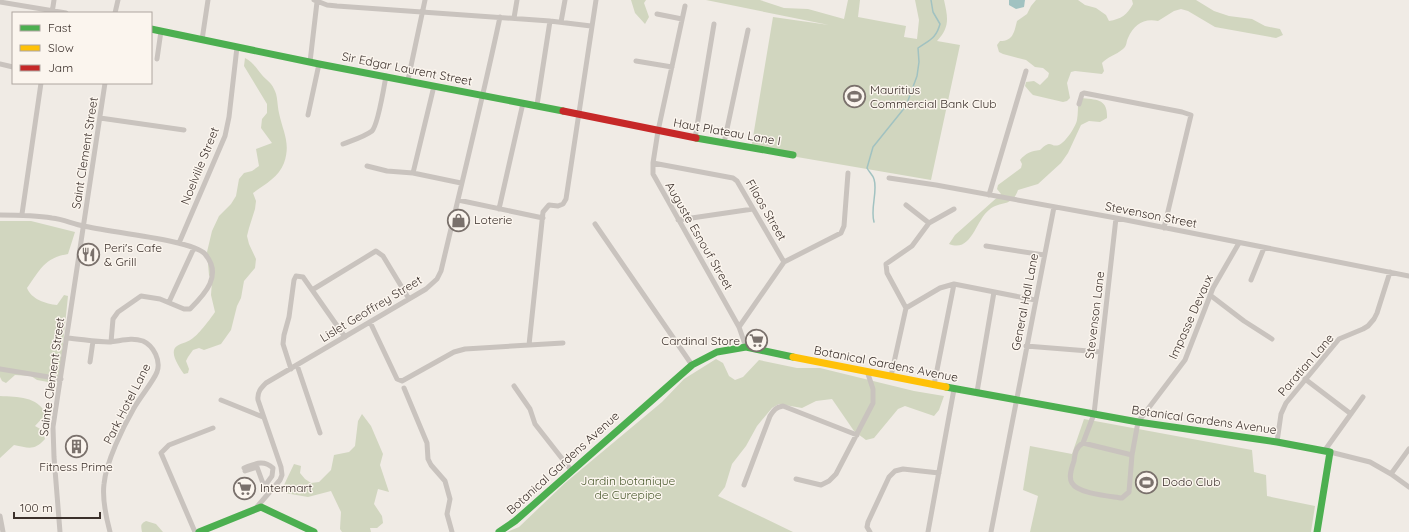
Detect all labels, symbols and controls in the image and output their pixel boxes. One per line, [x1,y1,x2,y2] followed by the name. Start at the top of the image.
[12,12,152,84] legend
[48,20,72,35] text: Fast
[48,40,74,55] text: Slow
[341,49,474,89] street label: Sir Edgar Laurent Street
[48,60,73,75] text: Jam
[870,82,997,111] place label: Mauritius Commercial Bank Club
[841,84,867,110] sports icon: Mauritius Commercial Bank Club
[68,96,101,210] street label: Saint Clement Street
[672,115,782,148] street label: Haut Plateau Lane I
[177,125,222,207] street label: Noelville Street
[743,176,790,243] street label: Filaos Street
[662,179,736,292] street label: Auguste Esnouf Street
[1104,198,1198,231] street label: Stevenson Street
[445,207,471,233] shop icon: Loterie
[474,212,513,227] place label: Loterie
[104,240,162,269] place label: Peri's Cafe & Grill
[76,242,102,268] restaurant icon: Peri's Cafe & Grill
[1008,252,1041,352] street label: General Hall Lane
[1082,270,1107,359] street label: Stevenson Lane
[317,272,424,345] street label: Lislet Geoffrey Street
[1165,272,1216,362] street label: Impasse Devaux
[36,317,67,437] street label: Sainte Clement Street
[743,328,769,354] supermarket icon: Cardinal Store
[1275,330,1337,399] street label: Paratian Lane
[661,333,740,348] place label: Cardinal Store
[813,342,960,385] street label: Botanical Gardens Avenue
[100,361,153,447] street label: Park Hotel Lane
[1130,402,1278,437] street label: Botanical Gardens Avenue
[503,408,622,517] street label: Botanical Gardens Avenue
[63,433,89,459] building icon: Fitness Prime
[39,459,113,474] place label: Fitness Prime
[1133,469,1159,495] sports icon: Dodo Club
[581,473,676,502] park label: Jardin botanique de Curepipe
[1162,474,1220,489] place label: Dodo Club
[231,475,257,501] supermarket icon: Intermart
[260,480,312,495] place label: Intermart
[14,494,100,520] scale bar
[20,500,53,515] text: 100 m

